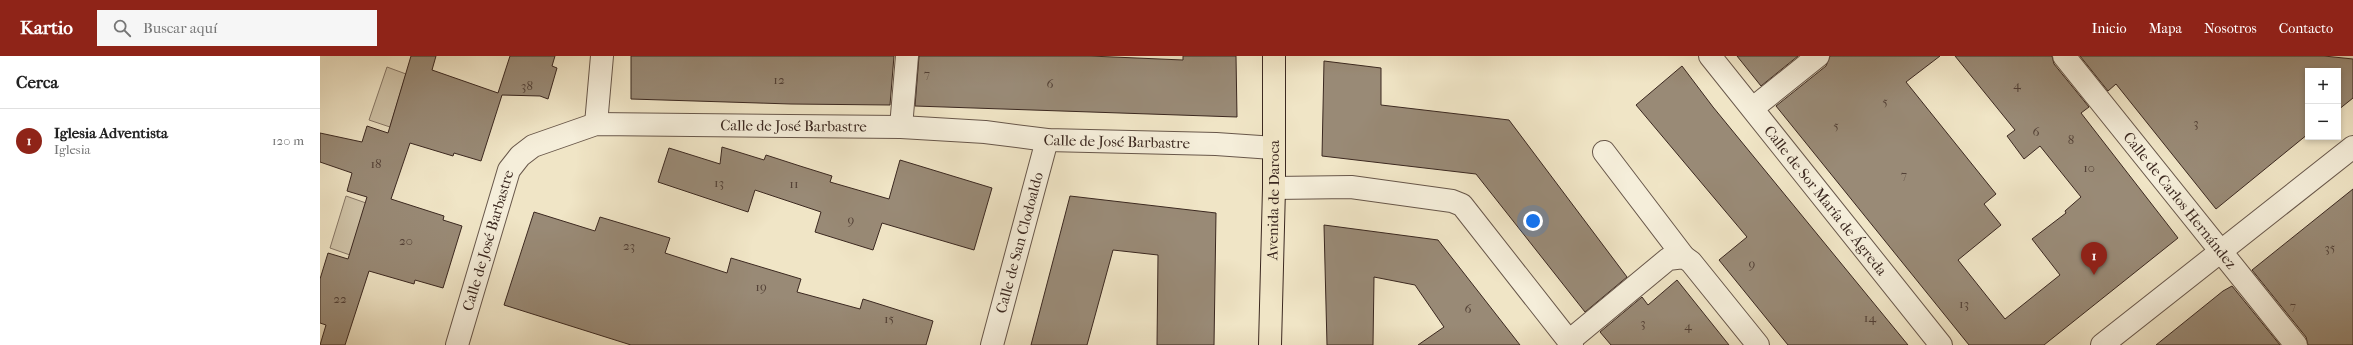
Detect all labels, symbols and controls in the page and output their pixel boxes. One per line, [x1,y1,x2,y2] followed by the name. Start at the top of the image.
[97,10,377,46] search box
[20,17,73,39] text: Kartio
[111,17,133,39] icon: search
[143,19,217,37] text: Buscar aquí
[2092,20,2127,37] text: Inicio
[2149,20,2182,37] text: Mapa
[2204,20,2257,37] text: Nosotros
[2279,20,2333,37] text: Contacto
[924,66,930,81] house number: 7
[2305,68,2341,140] map controls
[2305,68,2341,104] button: +
[16,72,58,92] text: Cerca
[773,72,785,87] house number: 12
[1046,76,1054,91] house number: 6
[2013,77,2021,92] house number: 4
[521,78,533,93] house number: 38
[1882,94,1888,109] house number: 5
[2305,104,2341,140] button: −
[2193,115,2199,130] house number: 3
[720,116,867,136] street label: Calle de José Barbastre
[1833,118,1839,133] house number: 5
[1760,122,1891,280] street label: Calle de Sor María de Ágreda
[54,124,168,142] text: Iglesia Adventista
[2032,124,2040,139] house number: 6
[2119,128,2240,273] street label: Calle de Carlos Hernández
[1043,131,1191,152] street label: Calle de José Barbastre
[2068,132,2074,147] house number: 8
[27,133,31,148] text: 1
[272,133,304,148] text: 120 m
[1263,139,1283,261] street label: Avenida de Daroca
[54,142,91,157] text: Iglesia
[370,156,382,171] house number: 18
[2083,160,2095,175] house number: 10
[459,167,518,313] street label: Calle de José Barbastre
[1901,167,1907,182] house number: 7
[992,170,1047,315] street label: Calle de San Clodoaldo
[714,175,724,190] house number: 13
[789,176,799,191] house number: 11
[1523,211,1543,231] your location
[848,212,855,227] house number: 9
[399,233,413,248] house number: 20
[623,238,635,253] house number: 23
[2325,240,2336,255] house number: 35
[2081,242,2107,275] pin: 1
[1749,256,1756,271] house number: 9
[755,279,767,294] house number: 19
[333,291,347,306] house number: 22
[1959,296,1969,311] house number: 13
[2290,298,2296,313] house number: 7
[1464,301,1472,316] house number: 6
[1864,310,1876,325] house number: 14
[884,311,894,326] house number: 15
[1640,315,1646,330] house number: 3
[1684,318,1692,333] house number: 4

